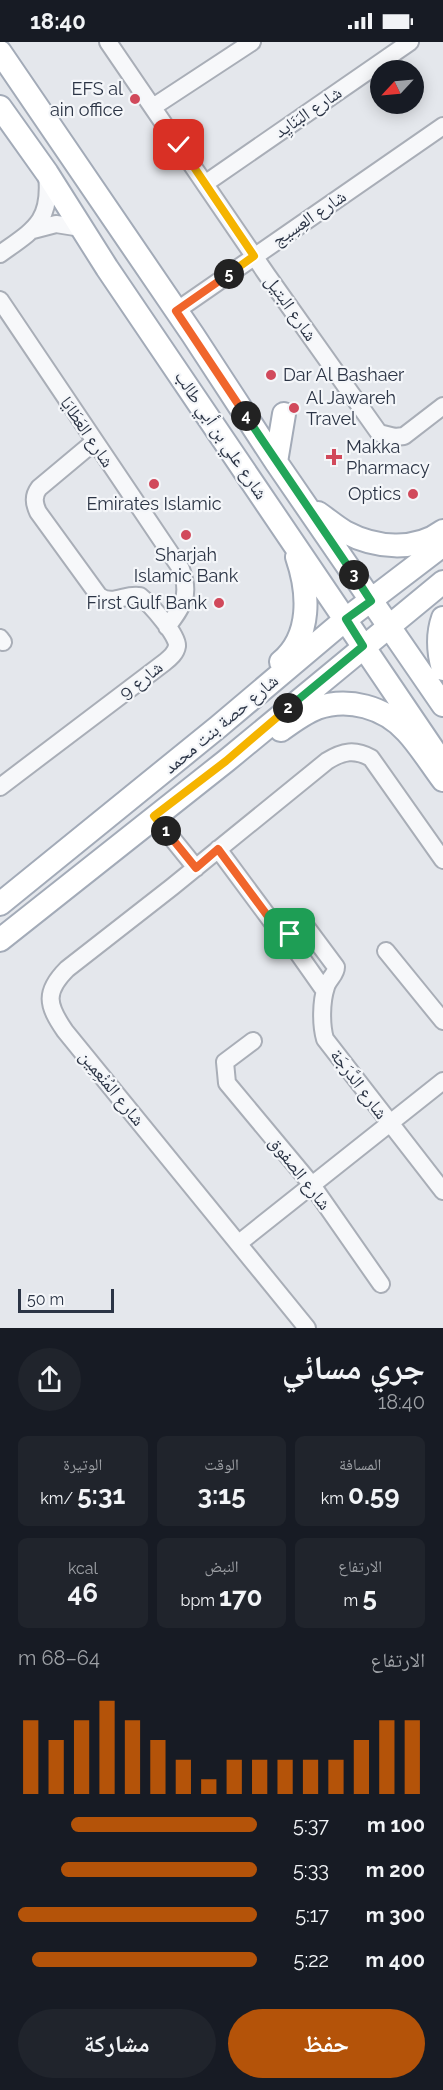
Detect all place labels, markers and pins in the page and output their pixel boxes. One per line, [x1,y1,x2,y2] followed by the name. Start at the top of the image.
[50,78,123,120] place label: EFS al ain office
[128,92,142,106] marker: EFS al ain office
[153,119,204,170] pin
[214,259,244,289] pin: 5
[283,364,405,385] place label: Dar Al Bashaer
[264,368,278,382] marker: Dar Al Bashaer
[306,387,396,429] place label: Al Jawareh Travel
[231,401,261,431] pin: 4
[287,401,301,415] marker: Al Jawareh Travel
[346,436,430,478] place label: Makka Pharmacy
[327,450,341,464] marker: Makka Pharmacy
[147,477,161,491] marker: Emirates Islamic
[348,483,401,504] place label: Optics
[406,487,420,501] marker: Optics
[86,493,222,514] place label: Emirates Islamic
[179,528,193,542] marker: Sharjah Islamic Bank
[134,544,239,586] place label: Sharjah Islamic Bank
[339,560,369,590] pin: 3
[86,592,207,613] place label: First Gulf Bank
[212,596,226,610] marker: First Gulf Bank
[273,693,303,723] pin: 2
[151,816,181,846] pin: 1
[264,908,315,959] pin

